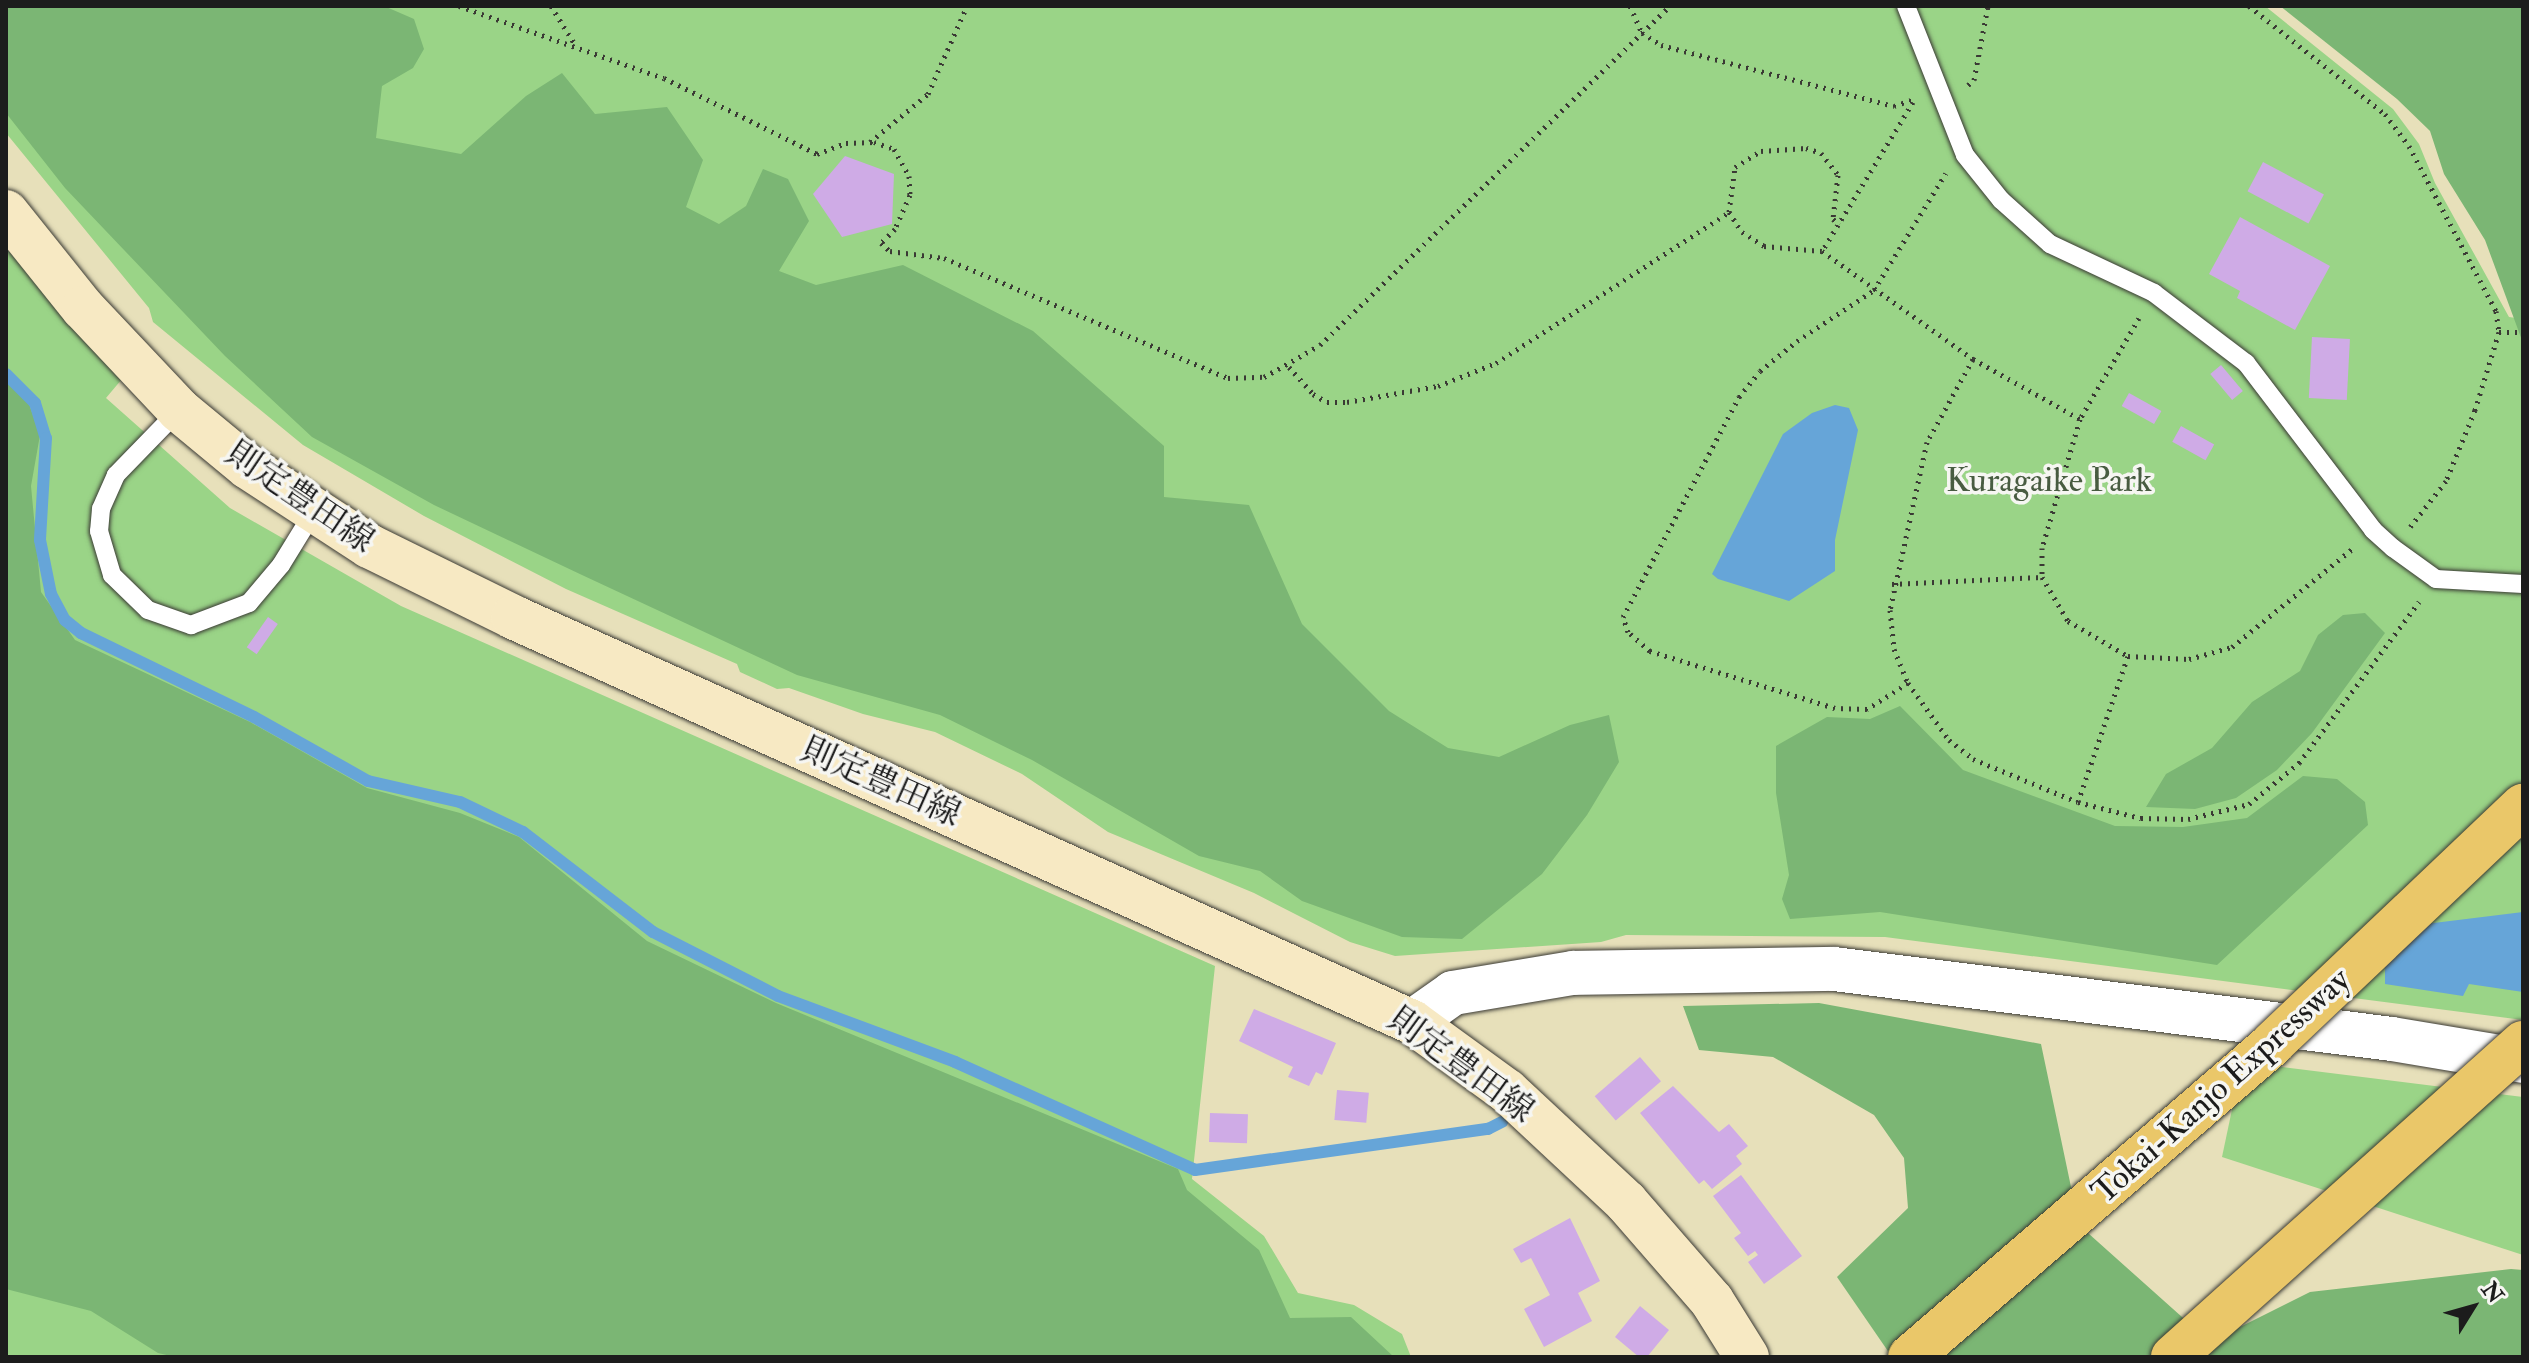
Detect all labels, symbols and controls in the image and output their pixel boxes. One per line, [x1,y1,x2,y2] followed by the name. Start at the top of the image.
[218,433,382,561] street label: 則定豊田線
[1946,461,2152,501] park label: Kuragaike Park
[795,729,967,835] street label: 則定豊田線
[2084,959,2358,1213] street label: Tokai-Kanjo Expressway
[1380,999,1542,1131] street label: 則定豊田線
[2433,1267,2513,1347] north arrow
[2475,1276,2509,1309] text: N

